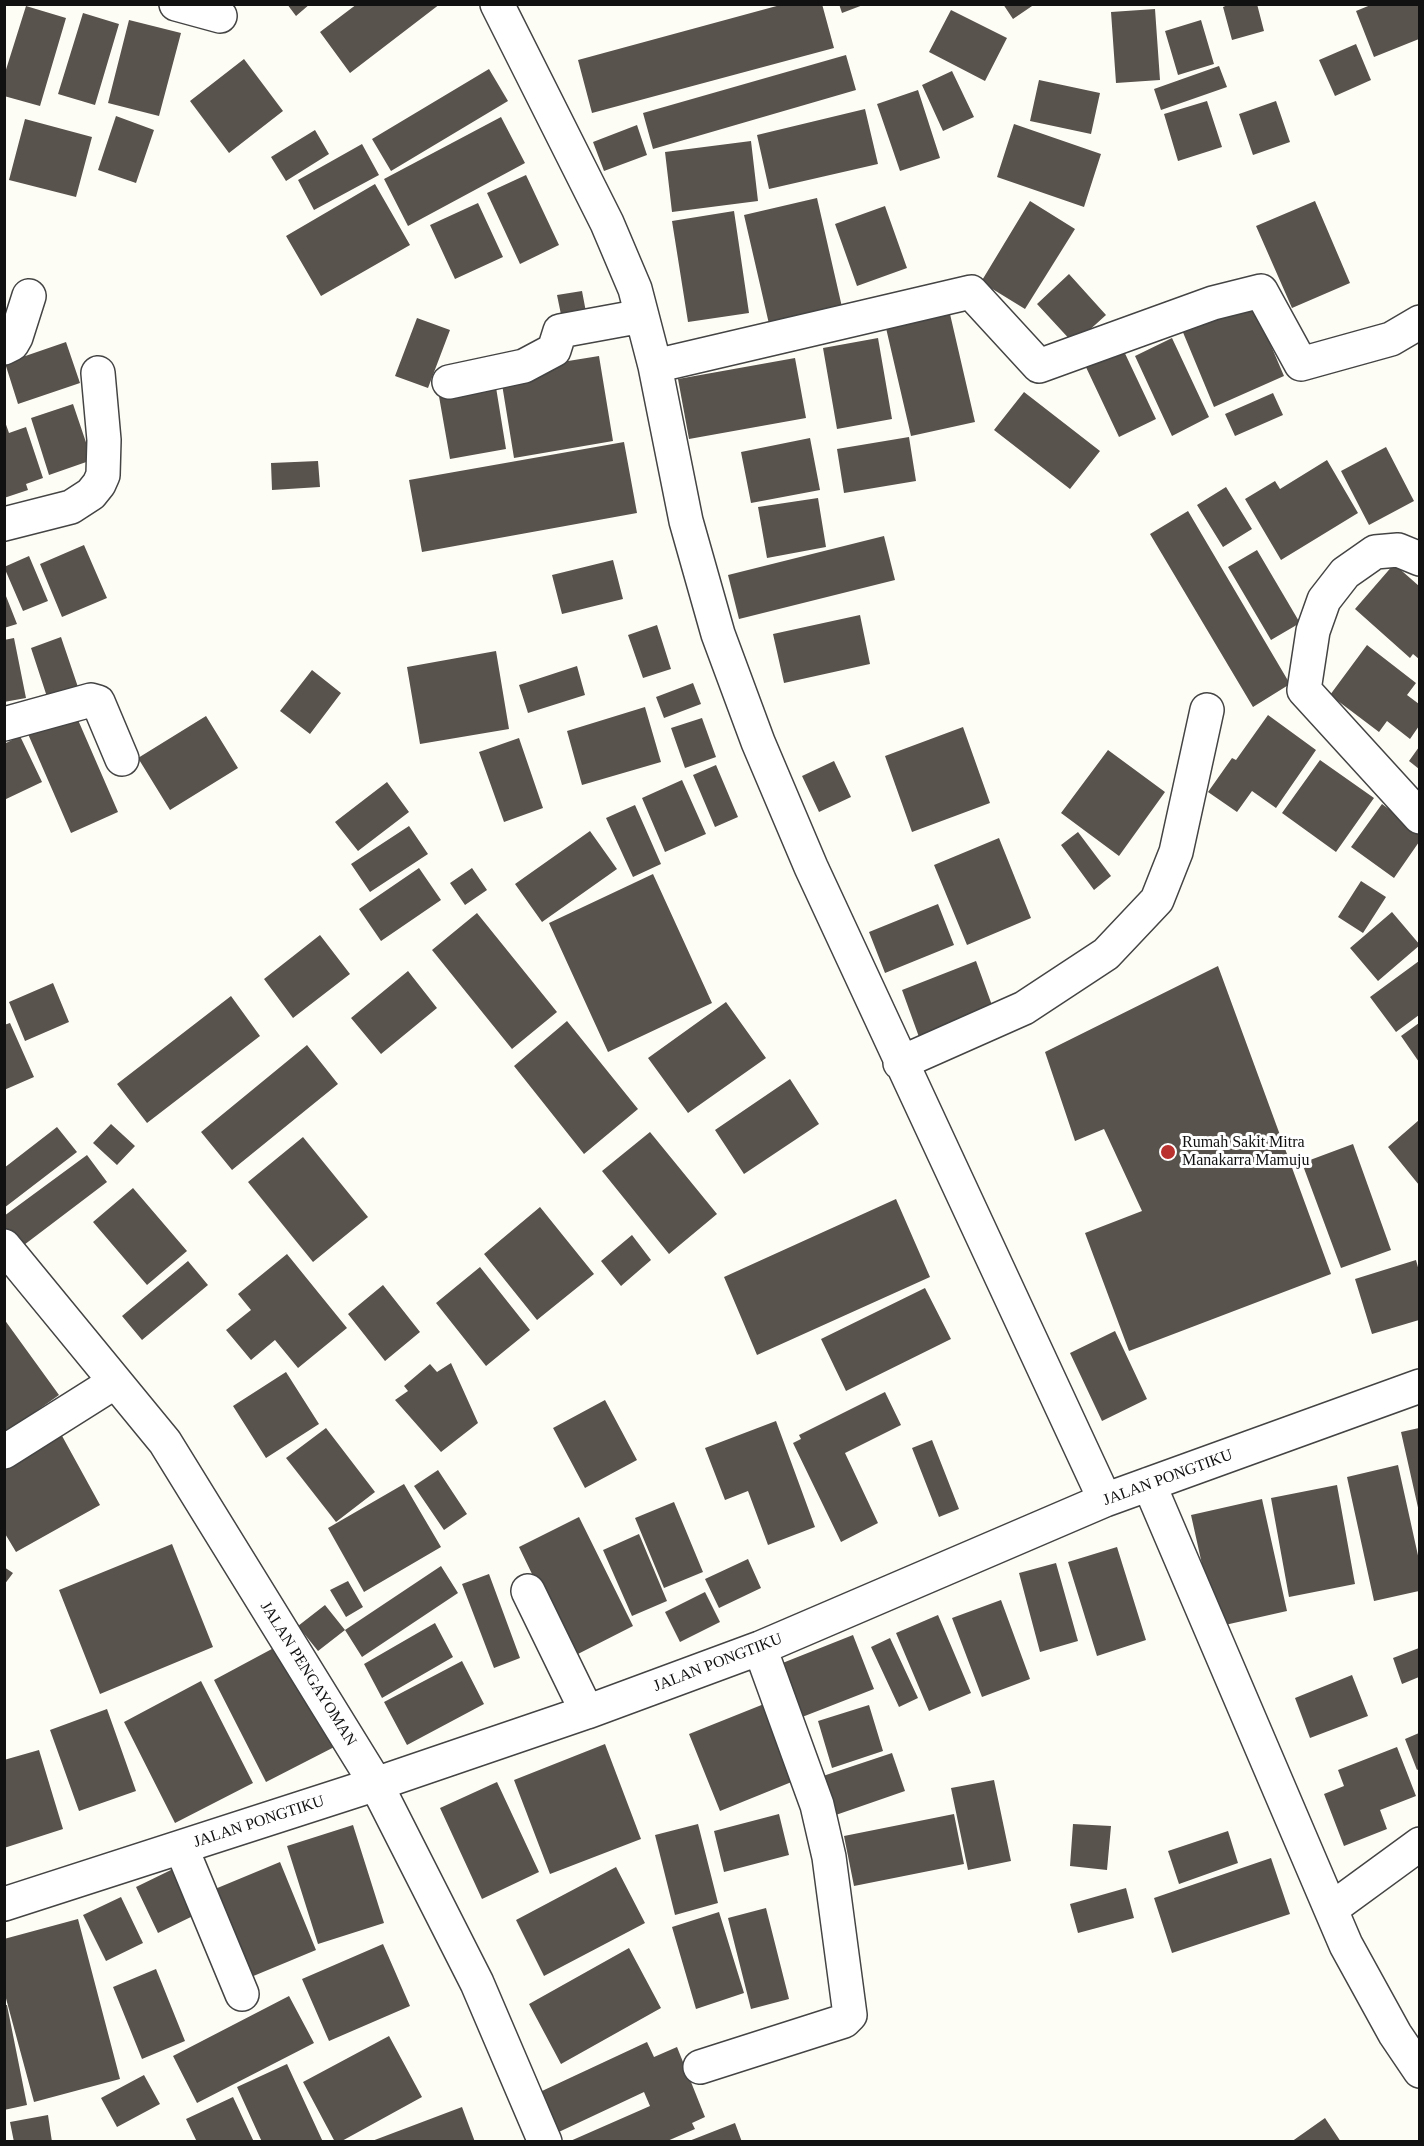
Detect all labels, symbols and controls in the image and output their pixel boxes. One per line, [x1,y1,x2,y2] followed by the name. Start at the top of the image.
[1182,1133,1310,1171] place label: Rumah Sakit Mitra Manakarra Mamuju
[1159,1143,1177,1161] marker: Rumah Sakit Mitra Manakarra Mamuju
[1101,1446,1235,1510] street label: JALAN PONGTIKU
[256,1598,360,1750] street label: JALAN PENGAYOMAN
[651,1630,785,1696] street label: JALAN PONGTIKU
[191,1792,327,1852] street label: JALAN PONGTIKU

